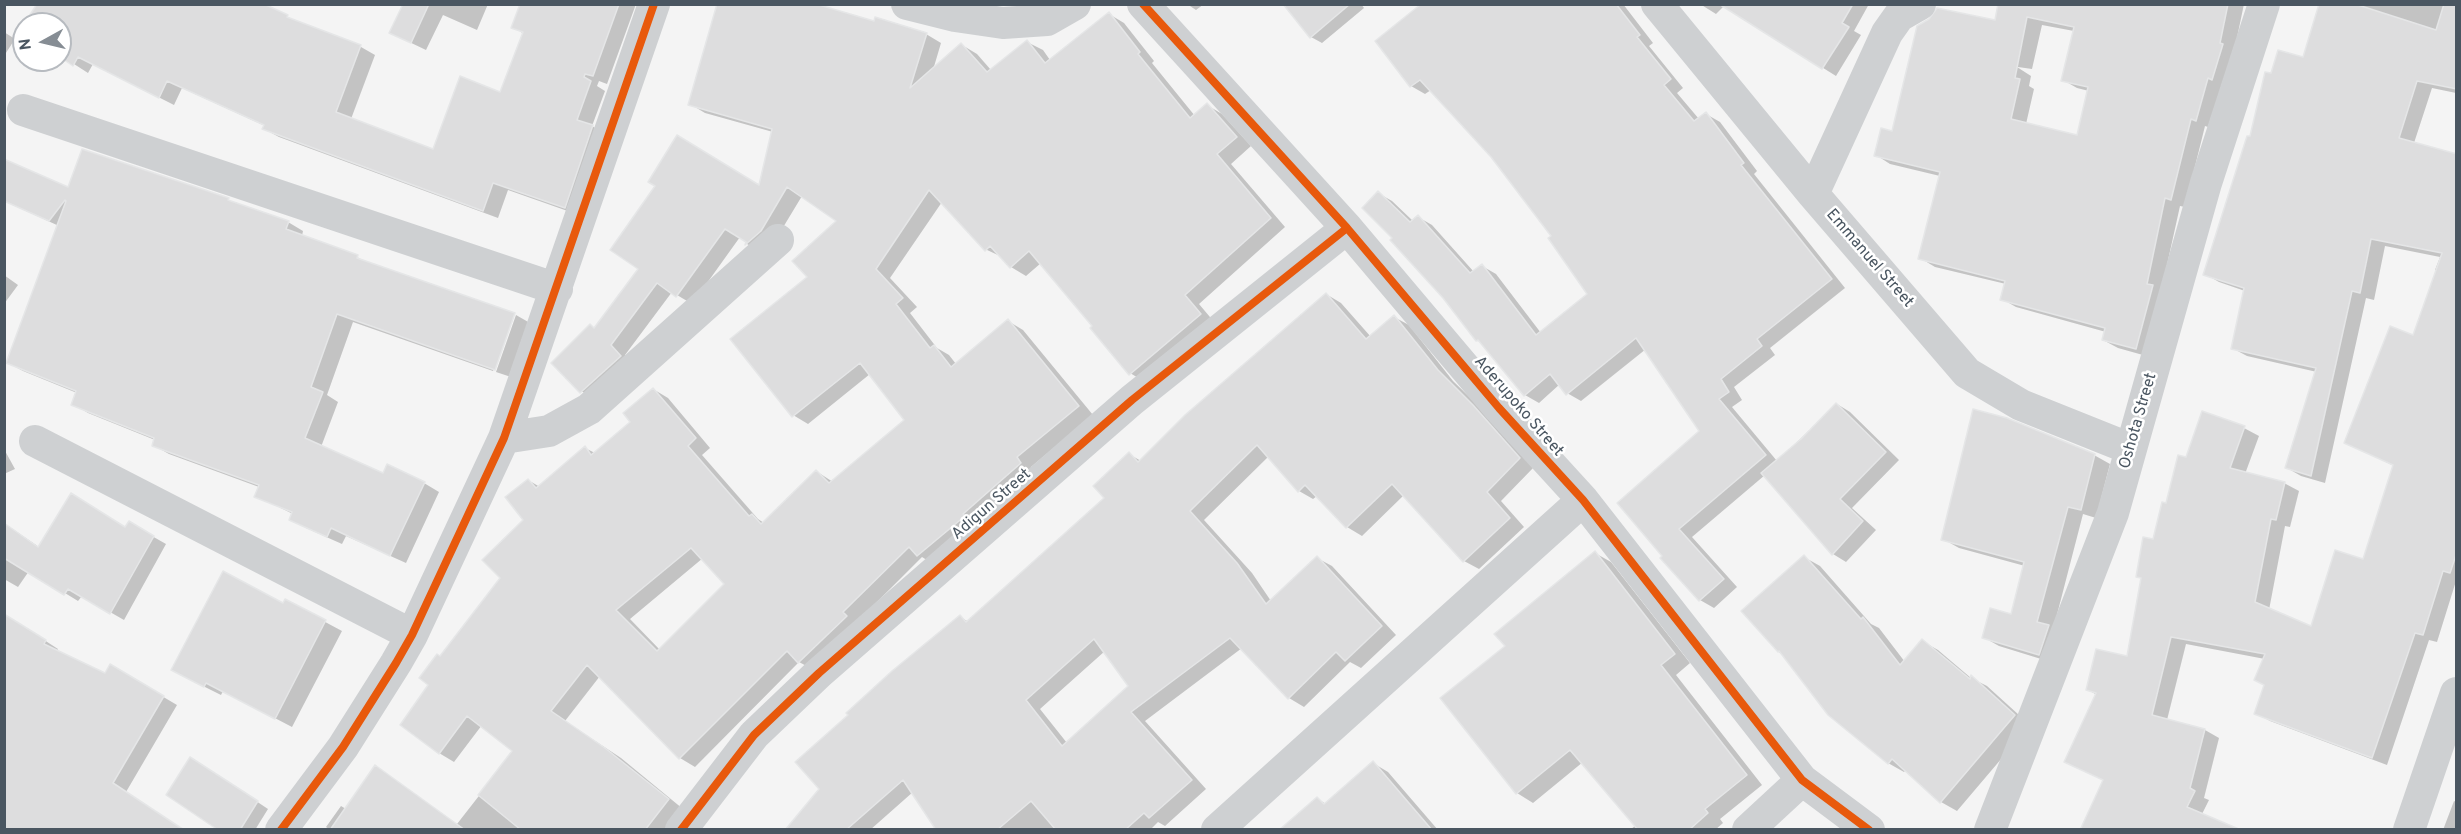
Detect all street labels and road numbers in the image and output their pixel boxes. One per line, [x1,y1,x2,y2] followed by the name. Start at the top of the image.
[1821,206,1917,312] street label: Emmanuel Street
[1469,353,1567,461] street label: Aderupoko Street
[2116,371,2162,471] street label: Oshota Street
[948,465,1036,545] street label: Adigun Street

